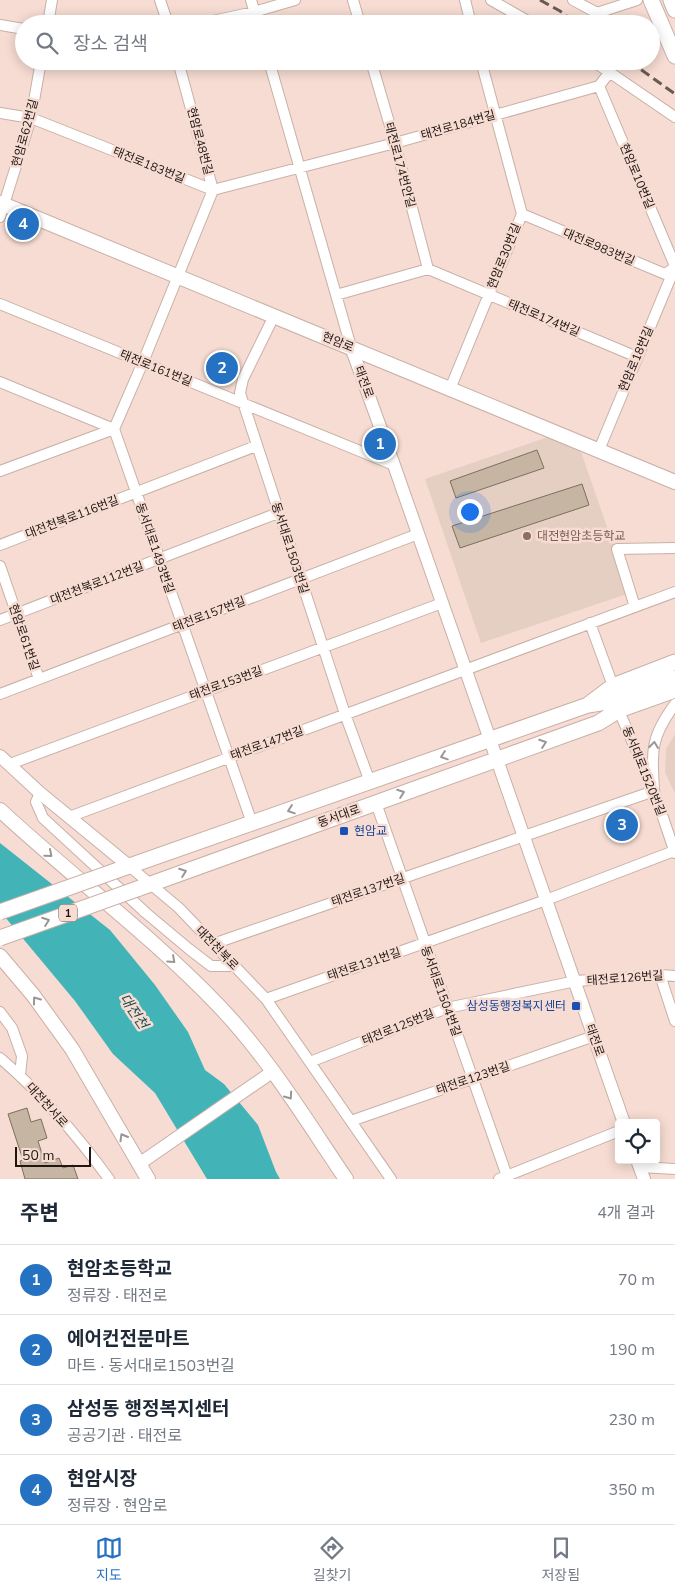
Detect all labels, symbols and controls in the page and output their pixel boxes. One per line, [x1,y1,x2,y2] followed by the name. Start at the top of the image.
[15,15,660,70] search box
[33,29,61,57] icon: search
[73,31,148,57] text: 장소 검색
[8,97,42,169] street label: 현암로62번길
[183,105,217,177] street label: 현암로48번길
[419,107,497,143] street label: 태전로184번길
[381,121,419,209] street label: 태전로174번안길
[616,141,658,211] street label: 현암로10번길
[110,143,188,187] street label: 태전로183번길
[7,205,39,243] pin: 4
[484,221,524,291] street label: 현암로30번길
[561,225,637,269] street label: 대전로983번길
[506,296,582,340] street label: 태전로174번길
[615,324,657,394] street label: 현암로18번길
[320,328,356,356] street label: 현암로
[117,346,195,390] street label: 태전로161번길
[206,349,238,387] pin: 2
[351,364,377,400] street label: 태전로
[364,425,396,463] pin: 1
[23,492,121,542] street label: 대전천북로116번길
[457,499,483,525] your location
[132,500,178,596] street label: 동서대로1493번길
[268,500,312,596] street label: 동서대로1503번길
[537,528,625,544] place label: 대전현암초등학교
[521,530,533,542] marker: 대전현암초등학교
[48,558,146,608] street label: 대전천북로112번길
[170,593,248,635] street label: 태전로157번길
[5,601,43,673] street label: 현암로61번길
[187,662,265,704] street label: 태전로153번길
[228,722,306,764] street label: 태전로147번길
[619,724,669,818] street label: 동서대로1520번길
[538,739,546,749] one-way arrow
[648,740,659,748] one-way arrow
[440,750,449,760] one-way arrow
[397,789,405,799] one-way arrow
[316,801,362,831] street label: 동서대로
[287,804,295,814] one-way arrow
[606,806,638,844] pin: 3
[354,823,387,839] place label: 현암교
[338,825,350,837] marker: 현암교
[44,848,53,857] one-way arrow
[178,868,186,878] one-way arrow
[329,870,407,910] street label: 태전로137번길
[59,904,77,921] road number: 1
[41,917,50,927] one-way arrow
[192,923,242,973] street label: 대전천북로
[325,944,403,984] street label: 태전로131번길
[417,944,465,1038] street label: 동서대로1504번길
[166,955,175,964] one-way arrow
[586,967,664,989] street label: 태전로126번길
[115,990,153,1034] water label: 대전천
[33,996,42,1006] one-way arrow
[467,998,566,1014] place label: 삼성동행정복지센터
[570,1000,582,1012] marker: 삼성동행정복지센터
[359,1005,437,1049] street label: 태전로125번길
[582,1022,608,1058] street label: 태전로
[434,1058,512,1098] street label: 태전로123번길
[23,1079,71,1131] street label: 대전천서로
[284,1090,292,1099] one-way arrow
[615,1119,660,1164] map controls
[615,1119,660,1164] button: locate
[120,1133,130,1142] one-way arrow
[15,1144,91,1167] scale bar
[22,1146,54,1165] text: 50 m
[20,1199,59,1227] text: 주변
[597,1202,655,1224] text: 4개 결과
[67,1256,172,1282] text: 현암초등학교
[31,1269,41,1291] text: 1
[618,1269,655,1291] text: 70 m
[67,1285,167,1307] text: 정류장 · 태전로
[67,1326,189,1352] text: 에어컨전문마트
[31,1339,41,1361] text: 2
[608,1339,655,1361] text: 190 m
[67,1355,235,1377] text: 마트 · 동서대로1503번길
[67,1396,229,1422] text: 삼성동 행정복지센터
[31,1409,41,1431] text: 3
[608,1409,655,1431] text: 230 m
[67,1425,182,1447] text: 공공기관 · 태전로
[67,1466,137,1492] text: 현암시장
[31,1479,41,1501] text: 4
[608,1479,655,1501] text: 350 m
[67,1495,167,1517] text: 정류장 · 현암로
[95,1534,123,1585] tab: 지도
[313,1534,352,1585] tab: 길찾기
[541,1534,580,1585] tab: 저장됨

